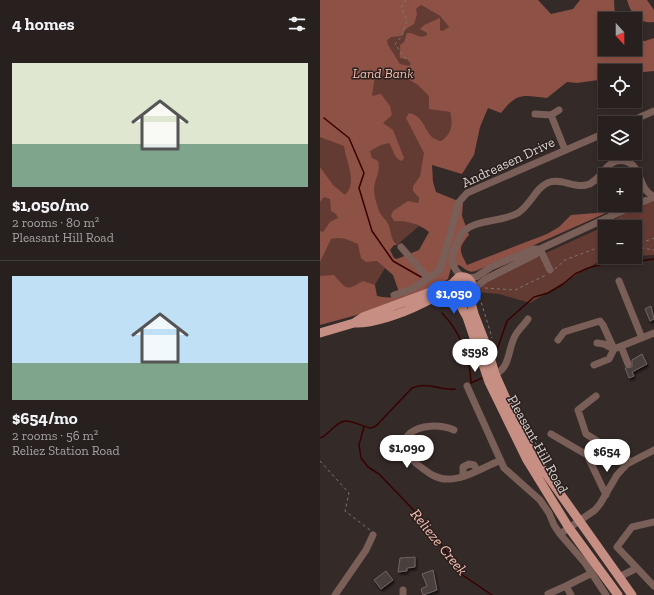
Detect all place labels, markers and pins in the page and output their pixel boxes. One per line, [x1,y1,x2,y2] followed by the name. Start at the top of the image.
[421,281,487,315] pin: $1,050
[451,339,499,373] pin: $598
[374,435,440,469] pin: $1,090
[583,439,631,473] pin: $654

